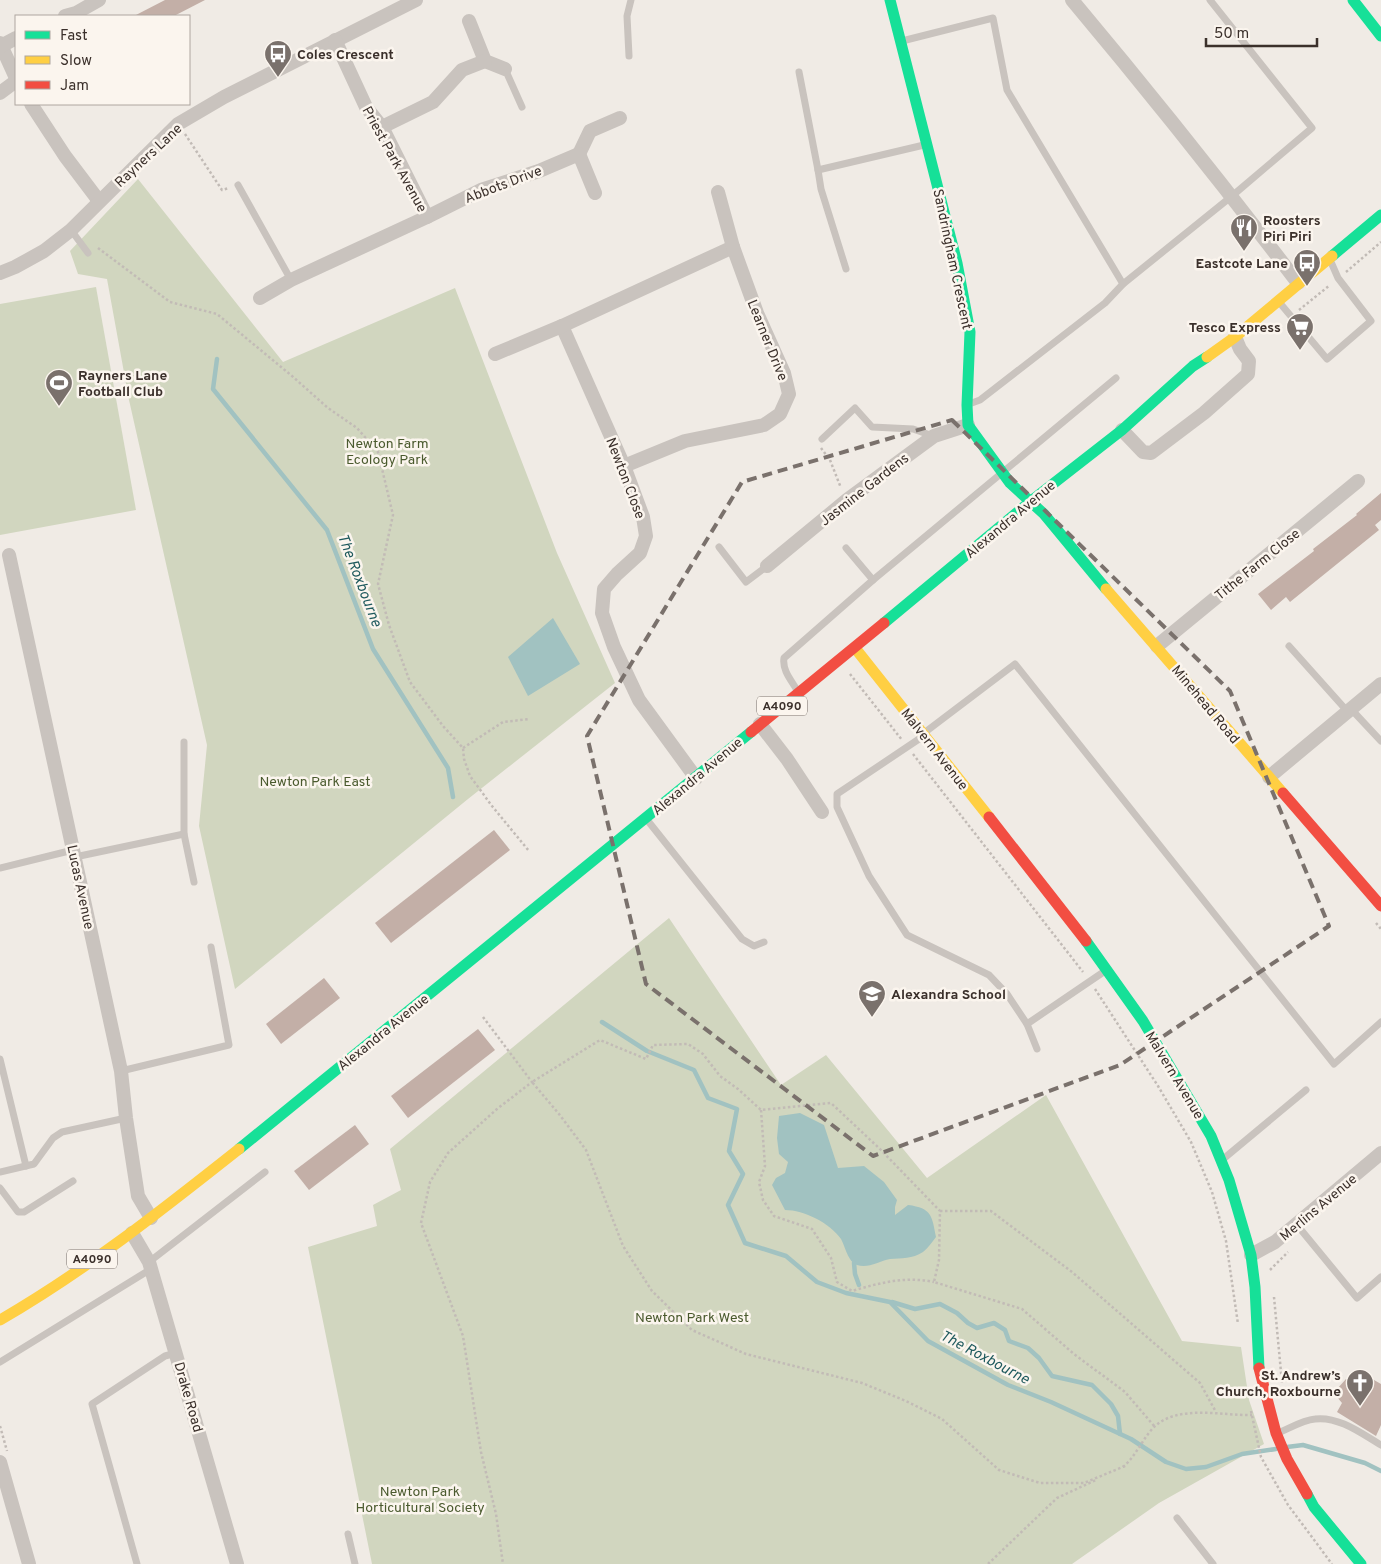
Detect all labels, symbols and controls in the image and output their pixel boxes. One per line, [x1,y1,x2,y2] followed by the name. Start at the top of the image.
[15,15,190,105] legend
[1206,15,1317,47] scale bar
[1214,25,1249,44] text: 50 m
[60,27,88,46] text: Fast
[263,39,293,78] bus stop icon: Coles Crescent
[297,47,394,64] place label: Coles Crescent
[60,52,92,71] text: Slow
[60,77,89,96] text: Jam
[358,104,430,216] street label: Priest Park Avenue
[112,121,186,192] street label: Rayners Lane
[463,163,545,208] street label: Abbots Drive
[928,188,975,331] street label: Sandringham Crescent
[1229,213,1259,252] restaurant icon: Roosters Piri Piri
[1263,213,1321,246] place label: Roosters Piri Piri
[1292,248,1322,287] bus stop icon: Eastcote Lane
[1195,256,1288,273] place label: Eastcote Lane
[743,298,791,384] street label: Learner Drive
[1285,312,1315,351] supermarket icon: Tesco Express
[1189,320,1281,337] place label: Tesco Express
[44,368,74,407] sports icon: Rayners Lane Football Club
[78,368,167,401] place label: Rayners Lane Football Club
[601,435,648,522] street label: Newton Close
[345,436,429,469] park label: Newton Farm Ecology Park
[817,450,913,530] street label: Jasmine Gardens
[962,477,1060,563] street label: Alexandra Avenue
[1212,526,1304,605] street label: Tithe Farm Close
[332,531,385,630] water label: The Roxbourne
[1167,662,1243,748] street label: Minehead Road
[757,696,807,716] road number: A4090
[897,706,971,794] street label: Malvern Avenue
[649,734,747,820] street label: Alexandra Avenue
[259,774,371,791] park label: Newton Park East
[62,843,97,931] street label: Lucas Avenue
[857,979,887,1018] school or university icon: Alexandra School
[891,987,1006,1004] place label: Alexandra School
[335,991,433,1075] street label: Alexandra Avenue
[1141,1029,1207,1123] street label: Malvern Avenue
[1277,1171,1361,1245] street label: Merlins Avenue
[67,1250,117,1268] road number: A4090
[635,1310,749,1327] park label: Newton Park West
[937,1327,1032,1390] water label: The Roxbourne
[169,1360,206,1435] street label: Drake Road
[1216,1368,1341,1401] place label: St. Andrew’s Church, Roxbourne
[1345,1368,1375,1407] church icon: St. Andrew’s Church, Roxbourne
[355,1484,485,1517] park label: Newton Park Horticultural Society

